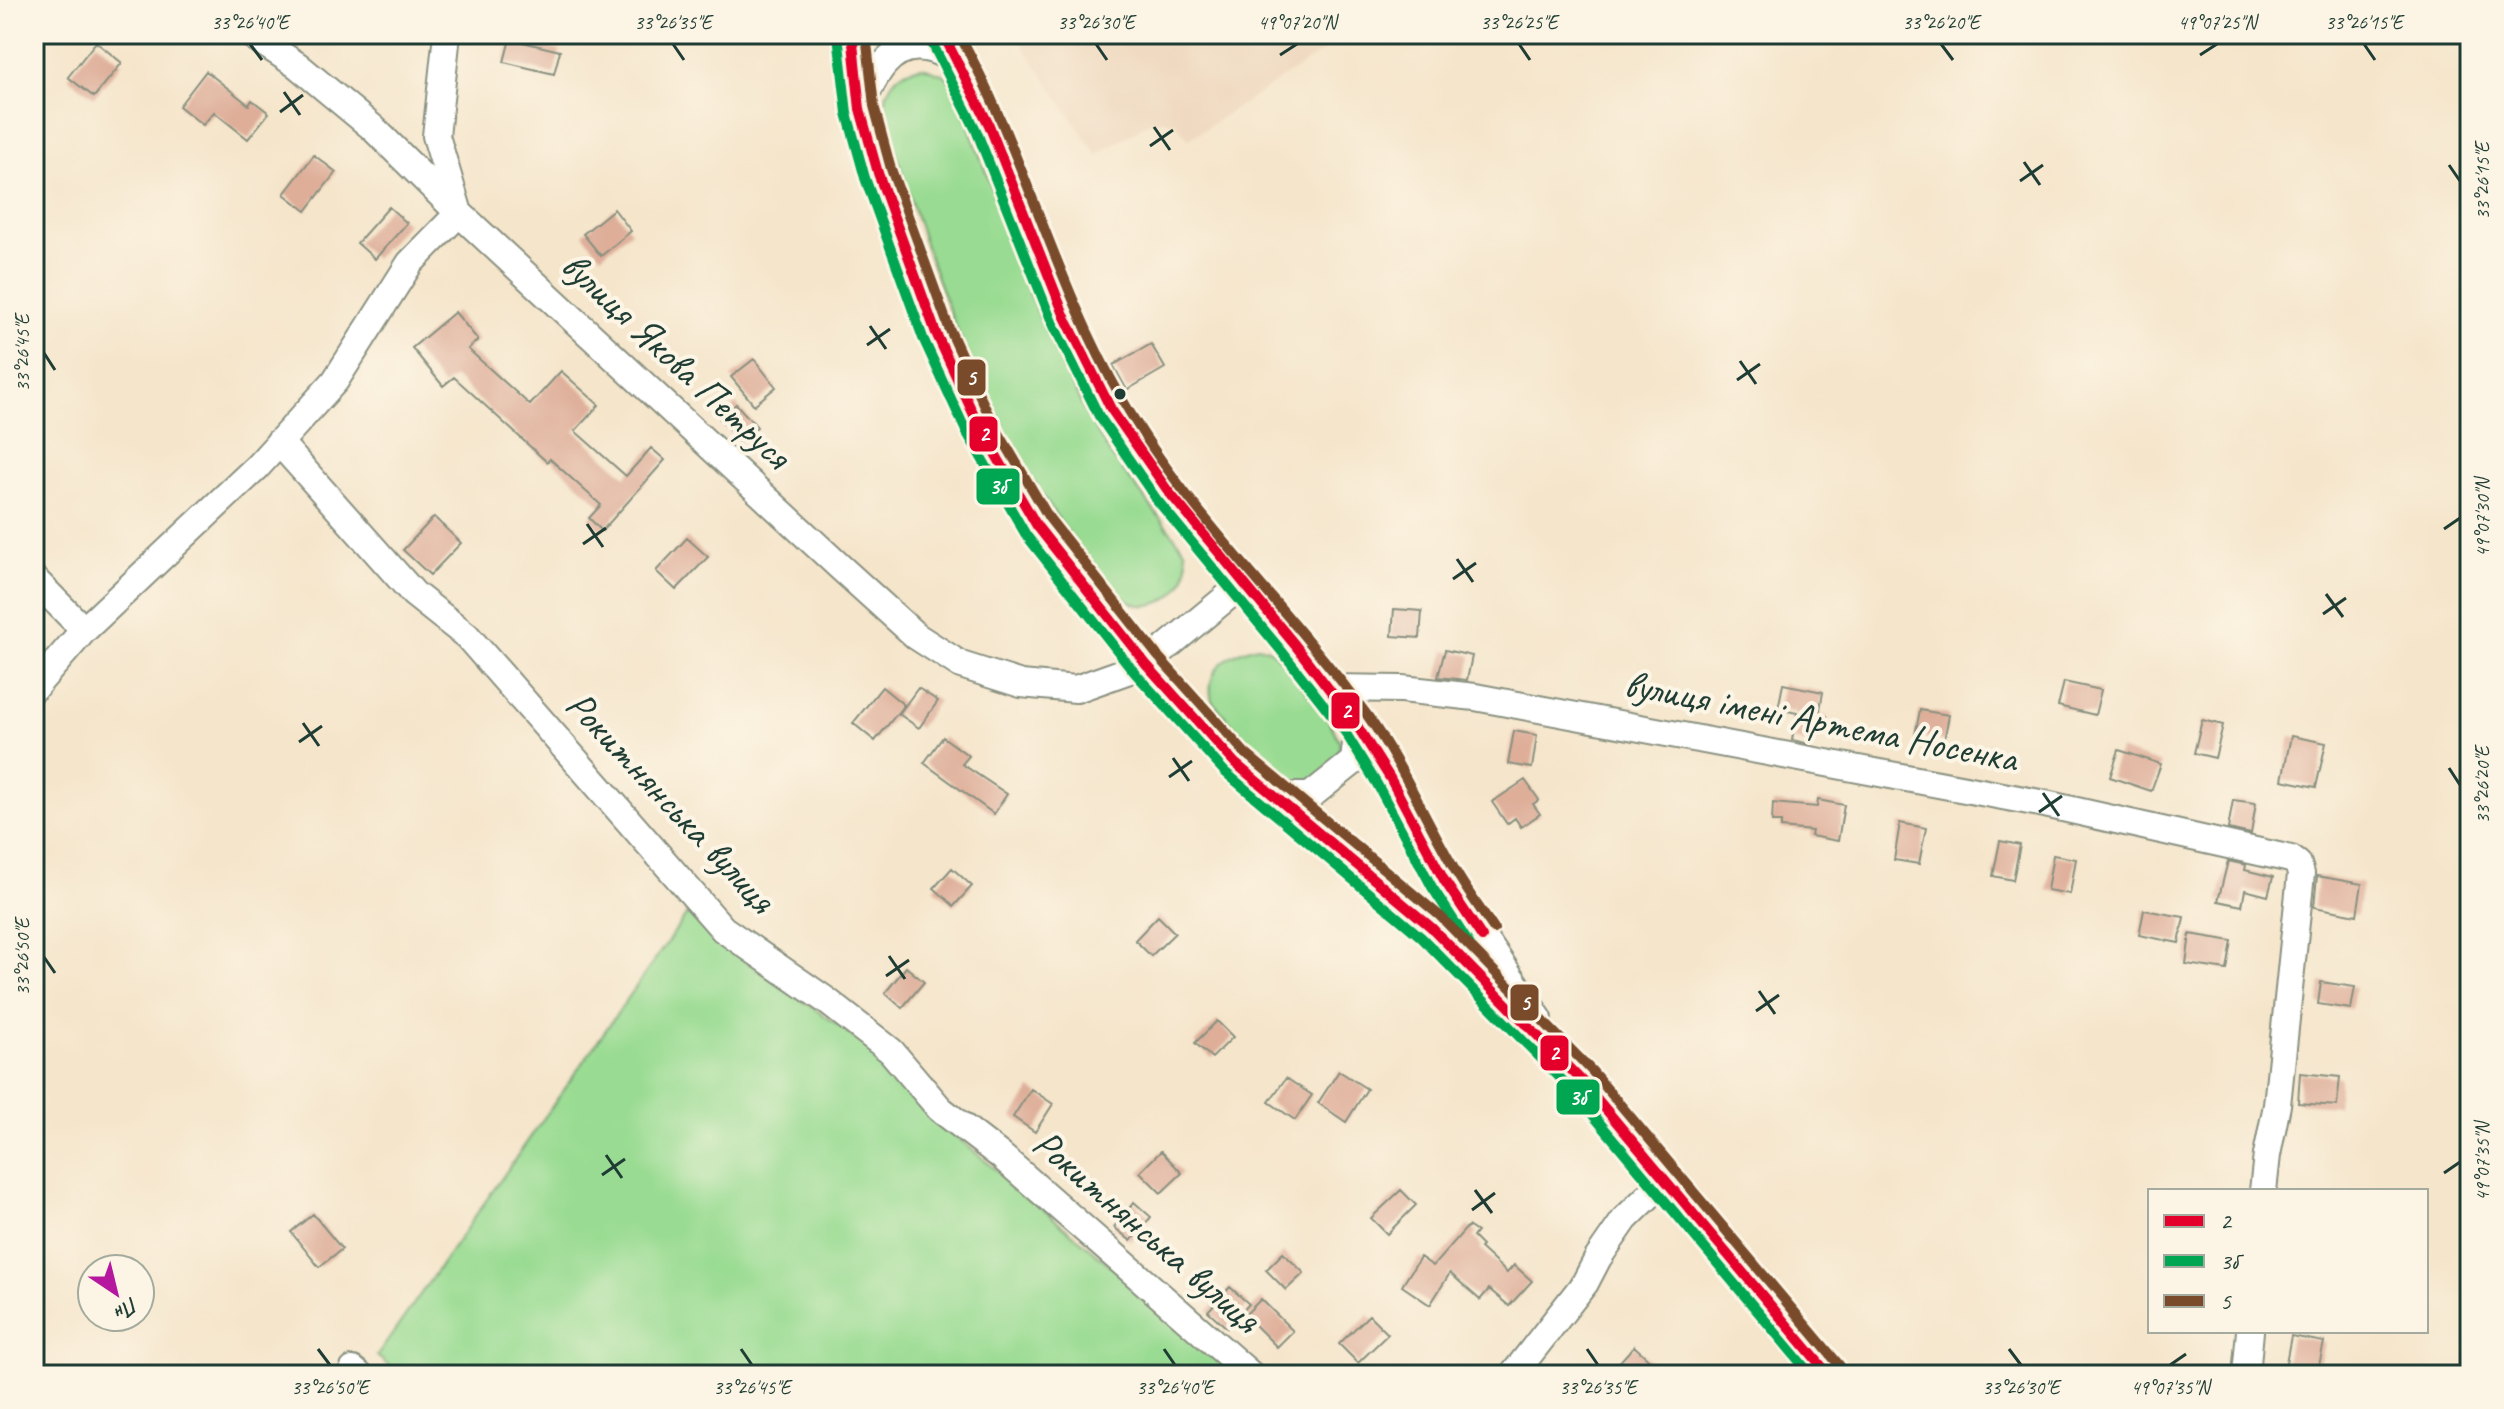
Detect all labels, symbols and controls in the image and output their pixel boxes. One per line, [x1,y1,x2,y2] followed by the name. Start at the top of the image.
[211,10,291,35] text: 33°26'40"E
[634,10,714,35] text: 33°26'35"E
[1057,10,1137,35] text: 33°26'30"E
[1258,10,1339,35] text: 49°07'20"N
[1480,10,1560,35] text: 33°26'25"E
[1902,10,1982,35] text: 33°26'20"E
[2178,10,2259,35] text: 49°07'25"N
[2325,10,2405,35] text: 33°26'15"E
[2470,140,2495,220] text: 33°26'15"E
[551,241,803,481] street label: вулиця Якова Петруся
[10,312,35,392] text: 33°26'45"E
[956,358,987,397] line badge: 5
[966,364,978,392] text: 5
[1112,386,1128,402] unlabelled marker
[968,415,999,453] line badge: 2
[979,420,991,448] text: 2
[975,467,1021,506] line badge: 3б
[989,473,1013,501] text: 3б
[2470,476,2495,557] text: 49°07'30"N
[1621,658,2024,784] street label: вулиця імені Артема Носенка
[555,680,788,925] street label: Рокитнянська вулиця
[1330,691,1361,730] line badge: 2
[1341,697,1353,725] text: 2
[2470,744,2495,824] text: 33°26'20"E
[10,916,35,996] text: 33°26'50"E
[1509,983,1540,1022] line badge: 5
[1520,989,1532,1017] text: 5
[1539,1034,1570,1072] line badge: 2
[1549,1039,1561,1067] text: 2
[1555,1078,1601,1116] line badge: 3б
[1569,1084,1593,1112] text: 3б
[1023,1118,1272,1345] street label: Рокитнянська вулиця
[2470,1120,2495,1201] text: 49°07'35"N
[2148,1189,2428,1333] legend
[2220,1206,2233,1236] text: 2
[2220,1246,2245,1276] text: 3б
[76,1253,156,1333] north arrow
[2220,1286,2232,1316] text: 5
[108,1290,144,1327] text: Пн
[291,1375,371,1400] text: 33°26'50"E
[713,1375,793,1400] text: 33°26'45"E
[1136,1375,1216,1400] text: 33°26'40"E
[1559,1375,1639,1400] text: 33°26'35"E
[1982,1375,2062,1400] text: 33°26'30"E
[2131,1375,2212,1400] text: 49°07'35"N

